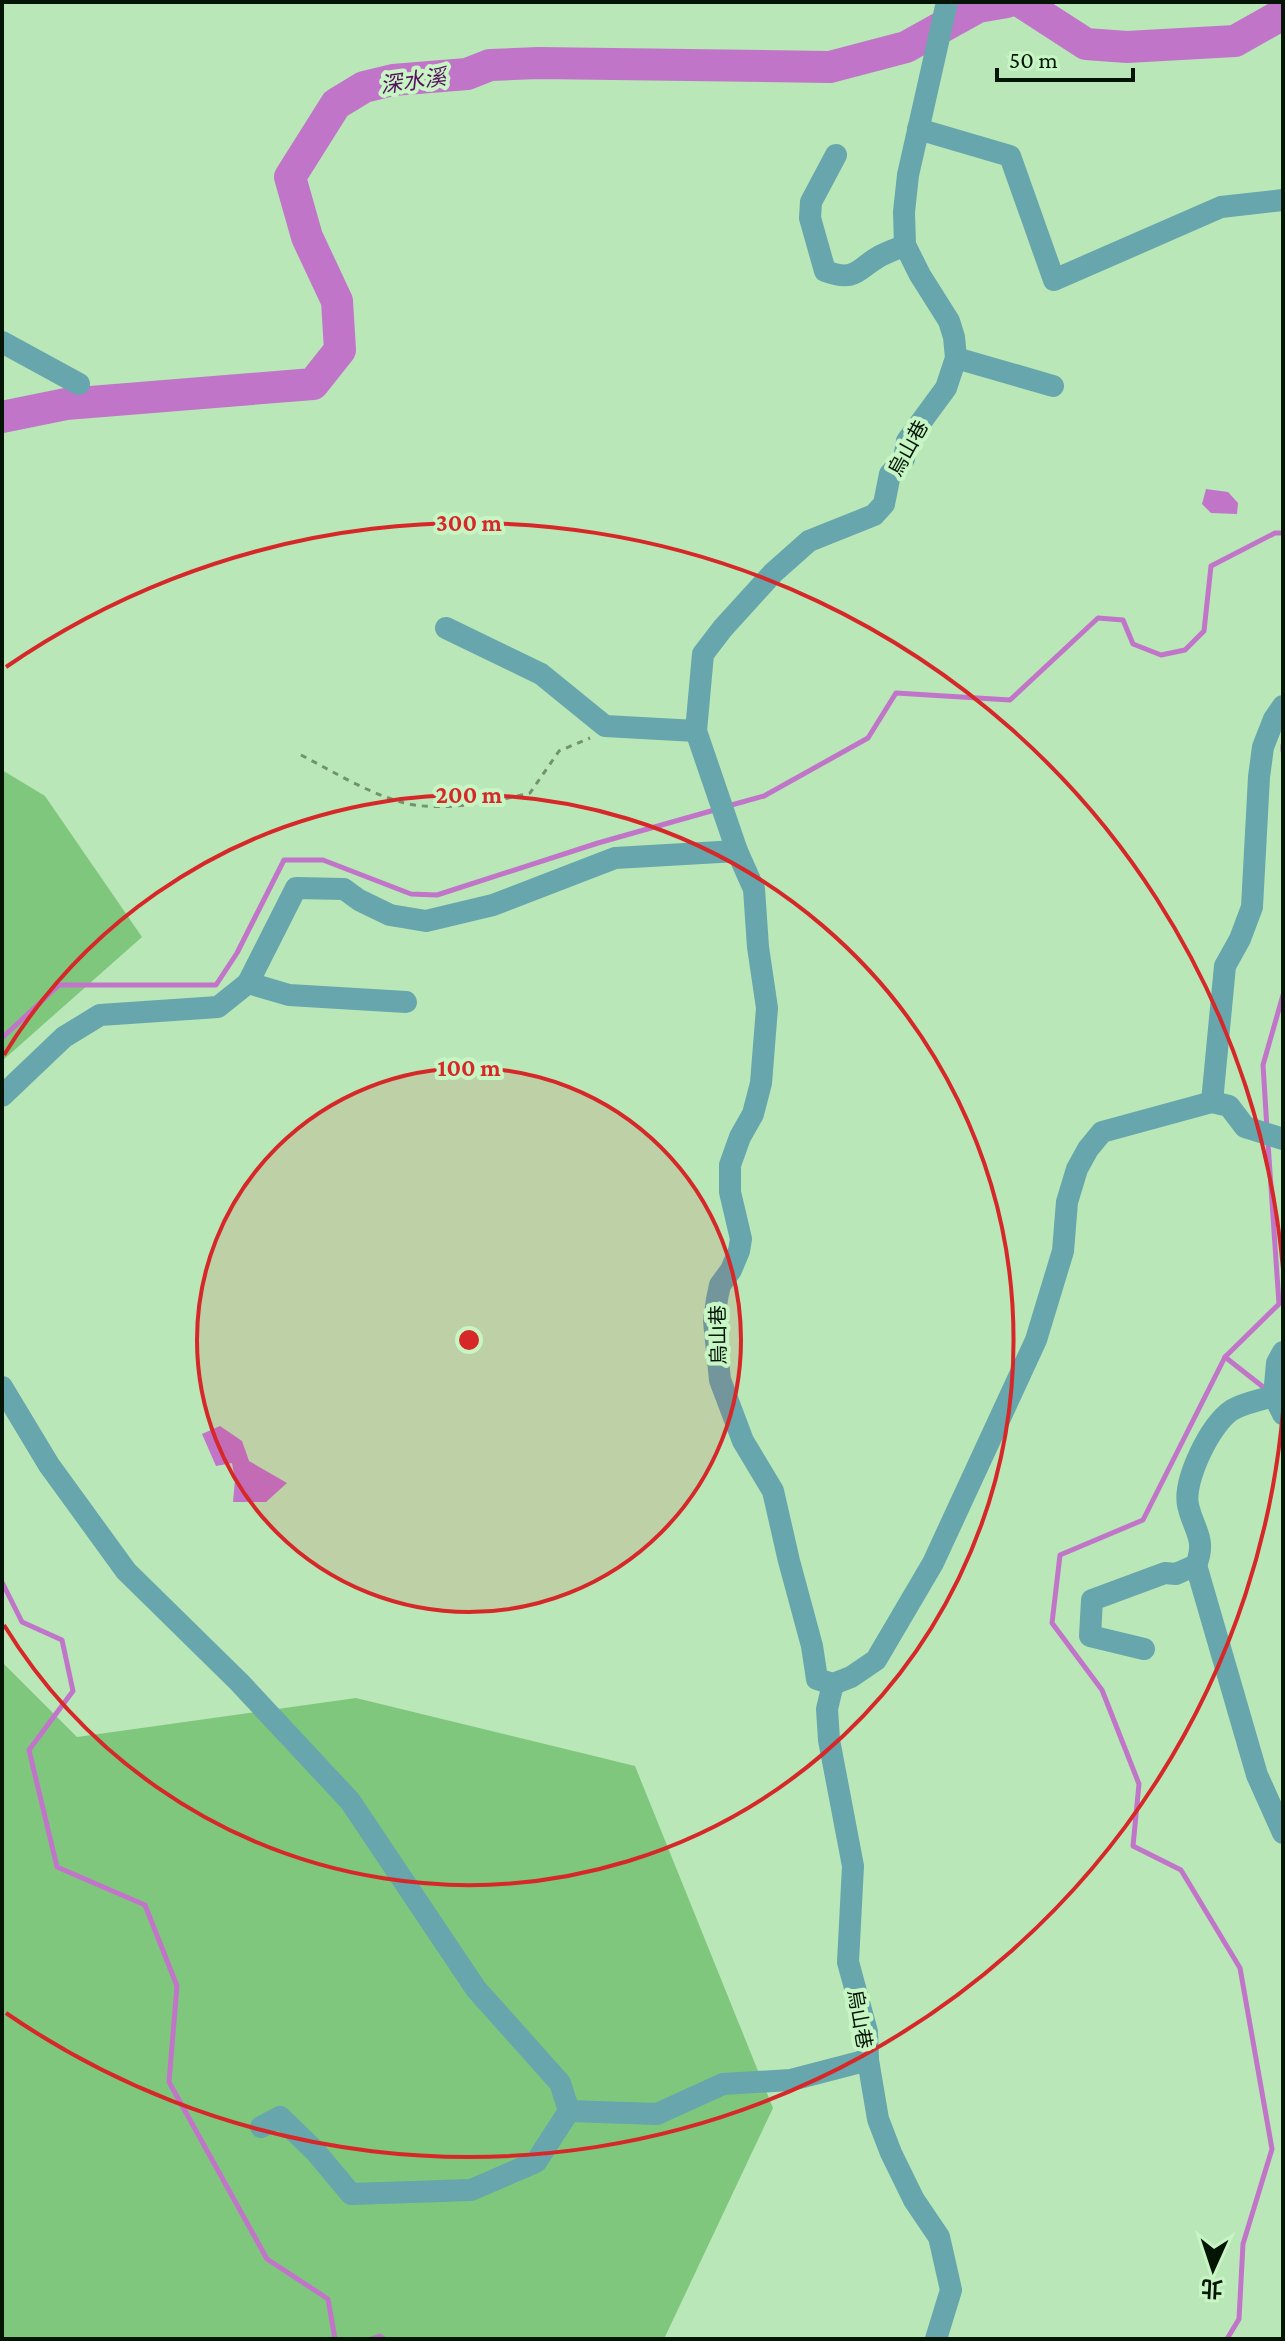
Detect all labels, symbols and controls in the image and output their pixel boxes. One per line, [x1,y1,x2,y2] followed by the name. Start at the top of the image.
[997,32,1133,82] scale bar
[1009,46,1058,73] text: 50 m
[379,64,450,98] water label: 深水溪
[884,416,932,480] street label: 烏山巷
[436,509,503,536] text: 300 m
[436,781,503,808] text: 200 m
[437,1054,501,1081] text: 100 m
[706,1305,730,1365] street label: 烏山巷
[455,1326,483,1354] centre of rings
[844,1988,876,2050] street label: 烏山巷
[1173,2229,1253,2309] north arrow
[1200,2275,1224,2302] text: 北

